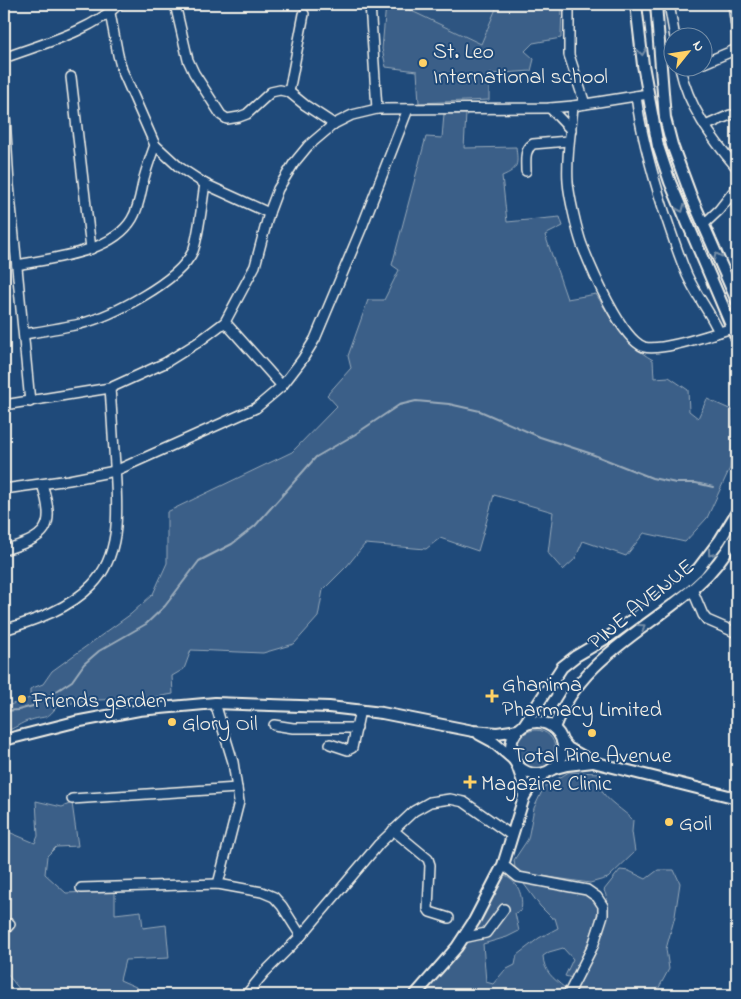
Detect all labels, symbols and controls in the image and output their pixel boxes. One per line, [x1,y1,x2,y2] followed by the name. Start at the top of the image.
[664,28,714,78] north arrow
[433,37,608,94] place label: St. Leo International school
[687,37,709,56] text: N
[636,48,647,56] one-way arrow
[417,57,429,69] marker: St. Leo International school
[675,204,686,213] one-way arrow
[713,253,723,262] one-way arrow
[708,547,716,556] one-way arrow
[581,552,702,659] street label: PINE AVENUE
[636,624,646,633] one-way arrow
[502,670,662,728] place label: Ghanima Pharmacy Limited
[31,686,167,719] place label: Friends garden
[486,690,498,702] marker: Ghanima Pharmacy Limited
[16,693,28,705] marker: Friends garden
[182,709,258,742] place label: Glory Oil
[166,716,178,728] marker: Glory Oil
[586,727,598,739] marker: Total Pine Avenue
[513,741,672,773] place label: Total Pine Avenue
[481,769,612,802] place label: Magazine Clinic
[463,775,477,789] marker: Magazine Clinic
[679,809,712,841] place label: Goil
[663,816,675,828] marker: Goil

